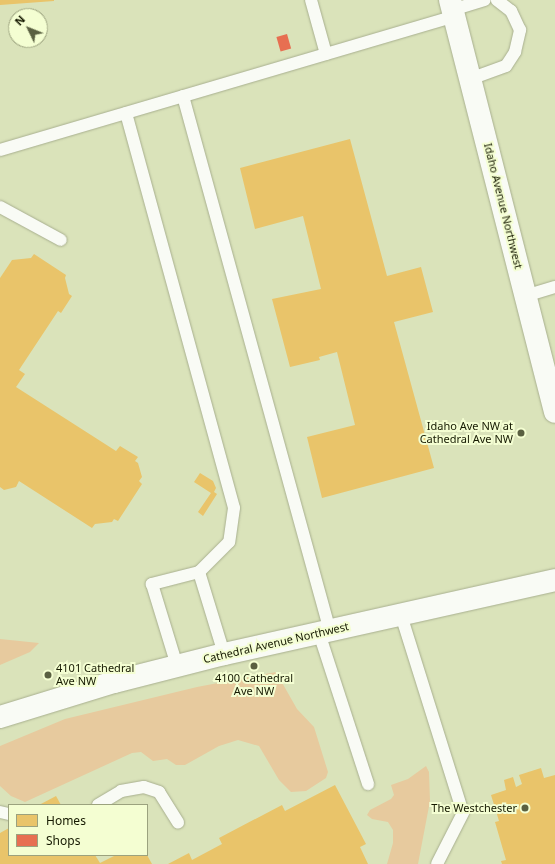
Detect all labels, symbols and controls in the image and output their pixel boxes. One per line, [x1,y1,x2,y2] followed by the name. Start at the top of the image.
[8,8,48,48] north arrow
[11,12,28,29] text: N
[481,142,525,270] street label: Idaho Avenue Northwest
[420,420,513,446] place label: Idaho Ave NW at Cathedral Ave NW
[516,428,526,438] marker: Idaho Ave NW at Cathedral Ave NW
[202,620,350,666] street label: Cathedral Avenue Northwest
[249,661,259,671] marker: 4100 Cathedral Ave NW
[56,662,134,688] place label: 4101 Cathedral Ave NW
[43,670,53,680] marker: 4101 Cathedral Ave NW
[215,672,293,698] place label: 4100 Cathedral Ave NW
[431,801,517,815] place label: The Westchester
[520,803,530,813] marker: The Westchester
[8,804,148,856] legend
[46,812,86,829] text: Homes
[46,832,80,849] text: Shops

